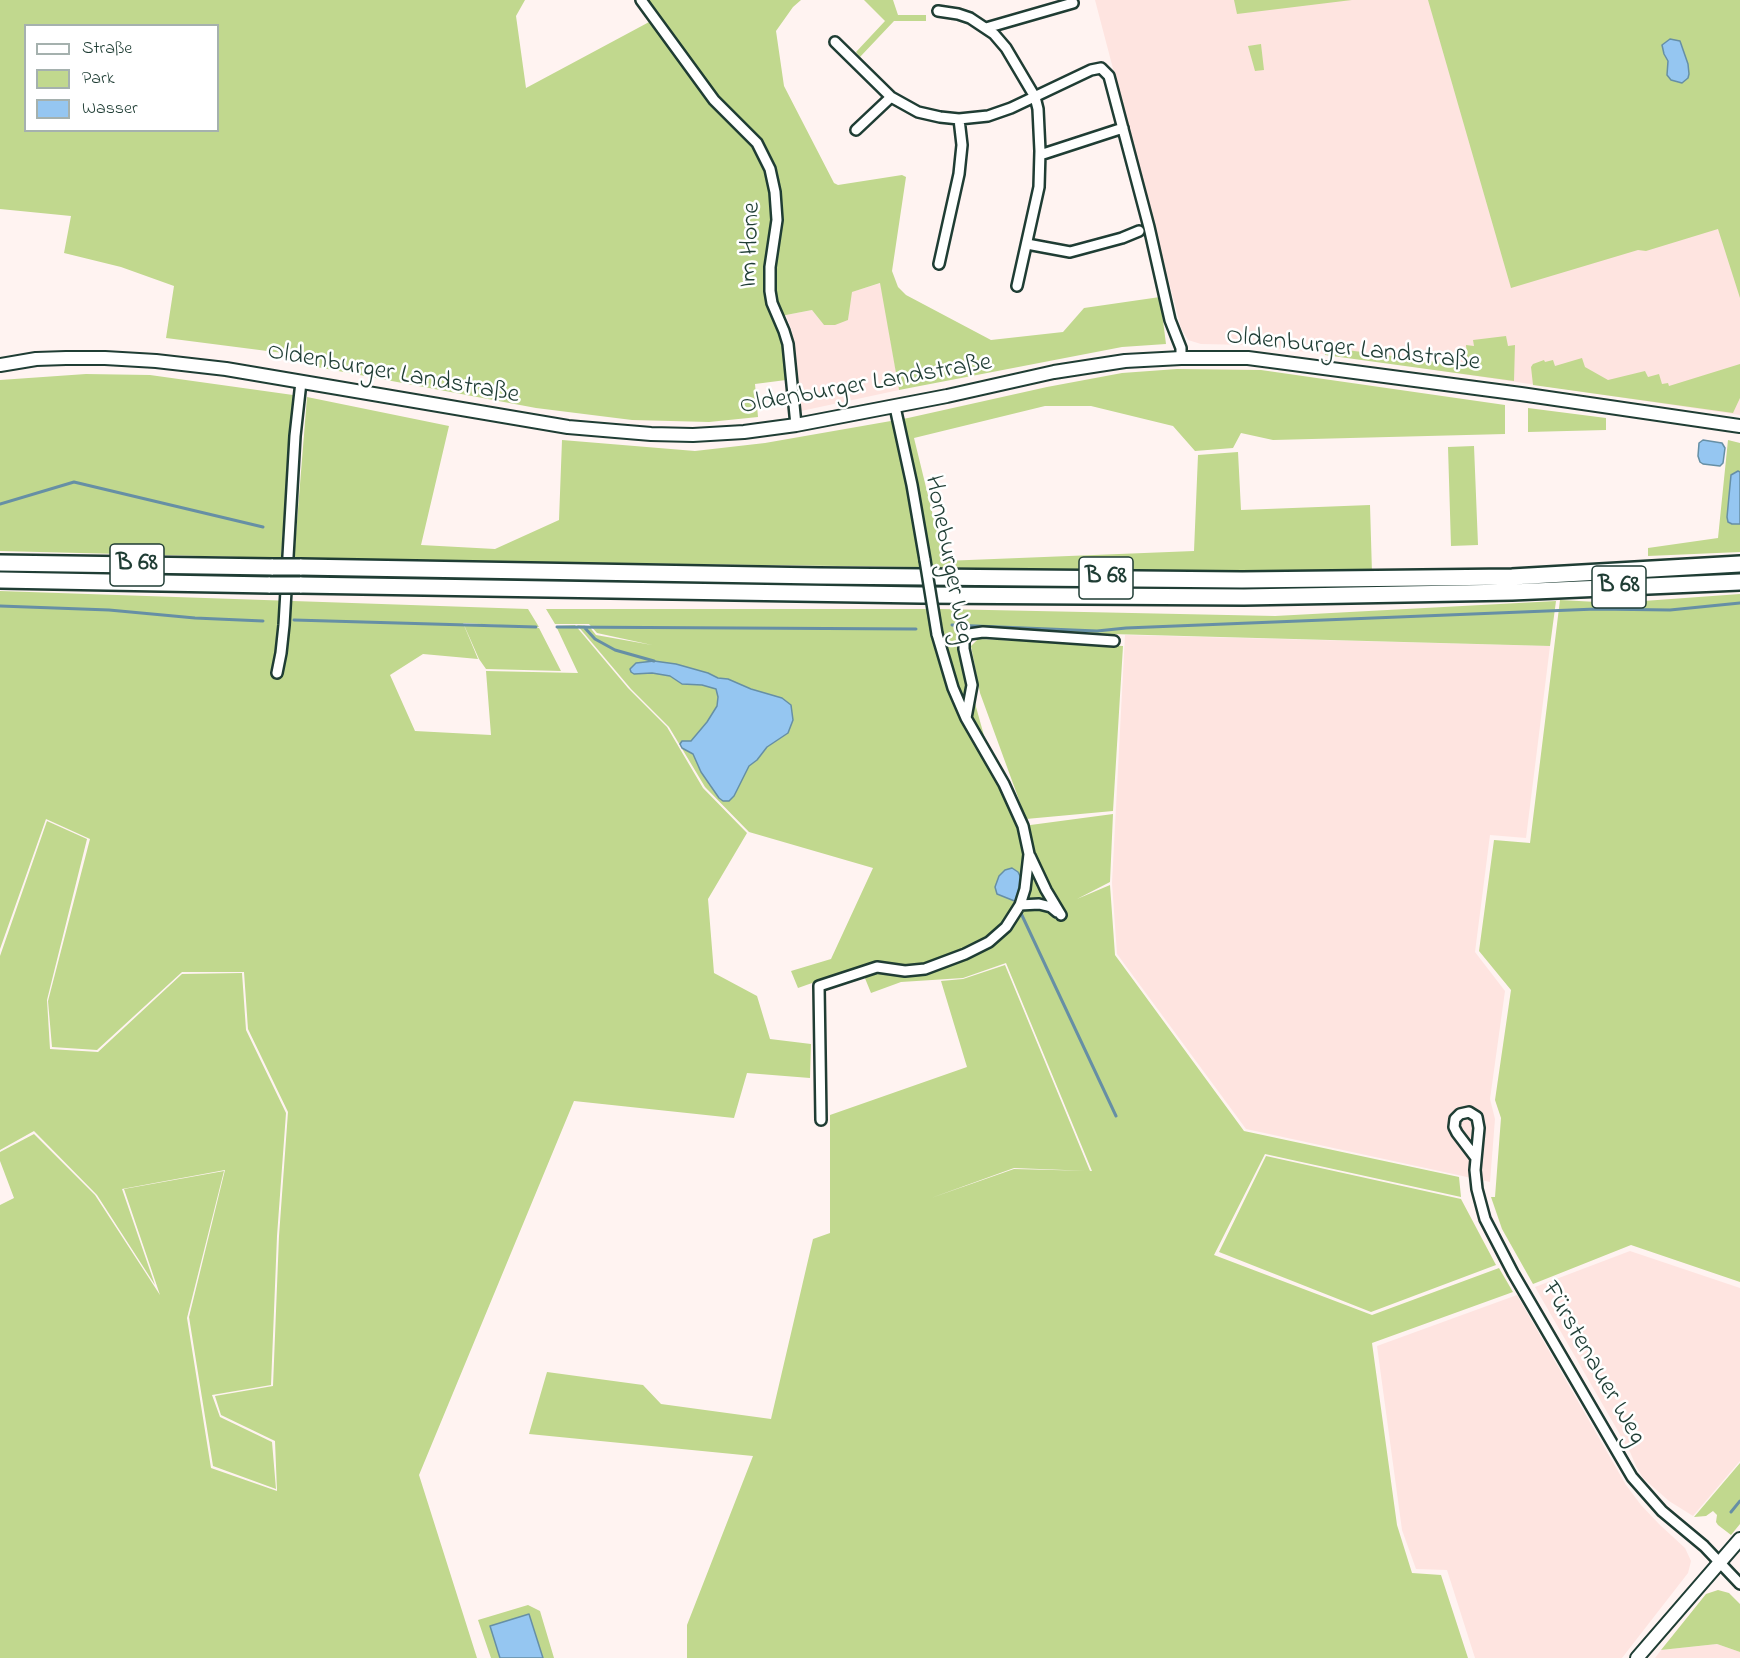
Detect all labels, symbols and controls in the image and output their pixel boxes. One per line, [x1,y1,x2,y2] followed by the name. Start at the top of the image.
[24,24,219,132] legend
[82,36,132,62] text: Straße
[82,66,115,92] text: Park
[82,96,138,122] text: Wasser
[735,202,769,288] street label: Im Hone
[1224,322,1482,380] street label: Oldenburger Landstraße
[265,337,521,413] street label: Oldenburger Landstraße
[738,348,994,424] street label: Oldenburger Landstraße
[915,473,979,647] street label: Honeburger Weg
[110,544,164,586] road number: B 68
[1079,557,1133,599] road number: B 68
[1592,566,1646,608] road number: B 68
[1533,1277,1651,1451] street label: Fürstenauer Weg

